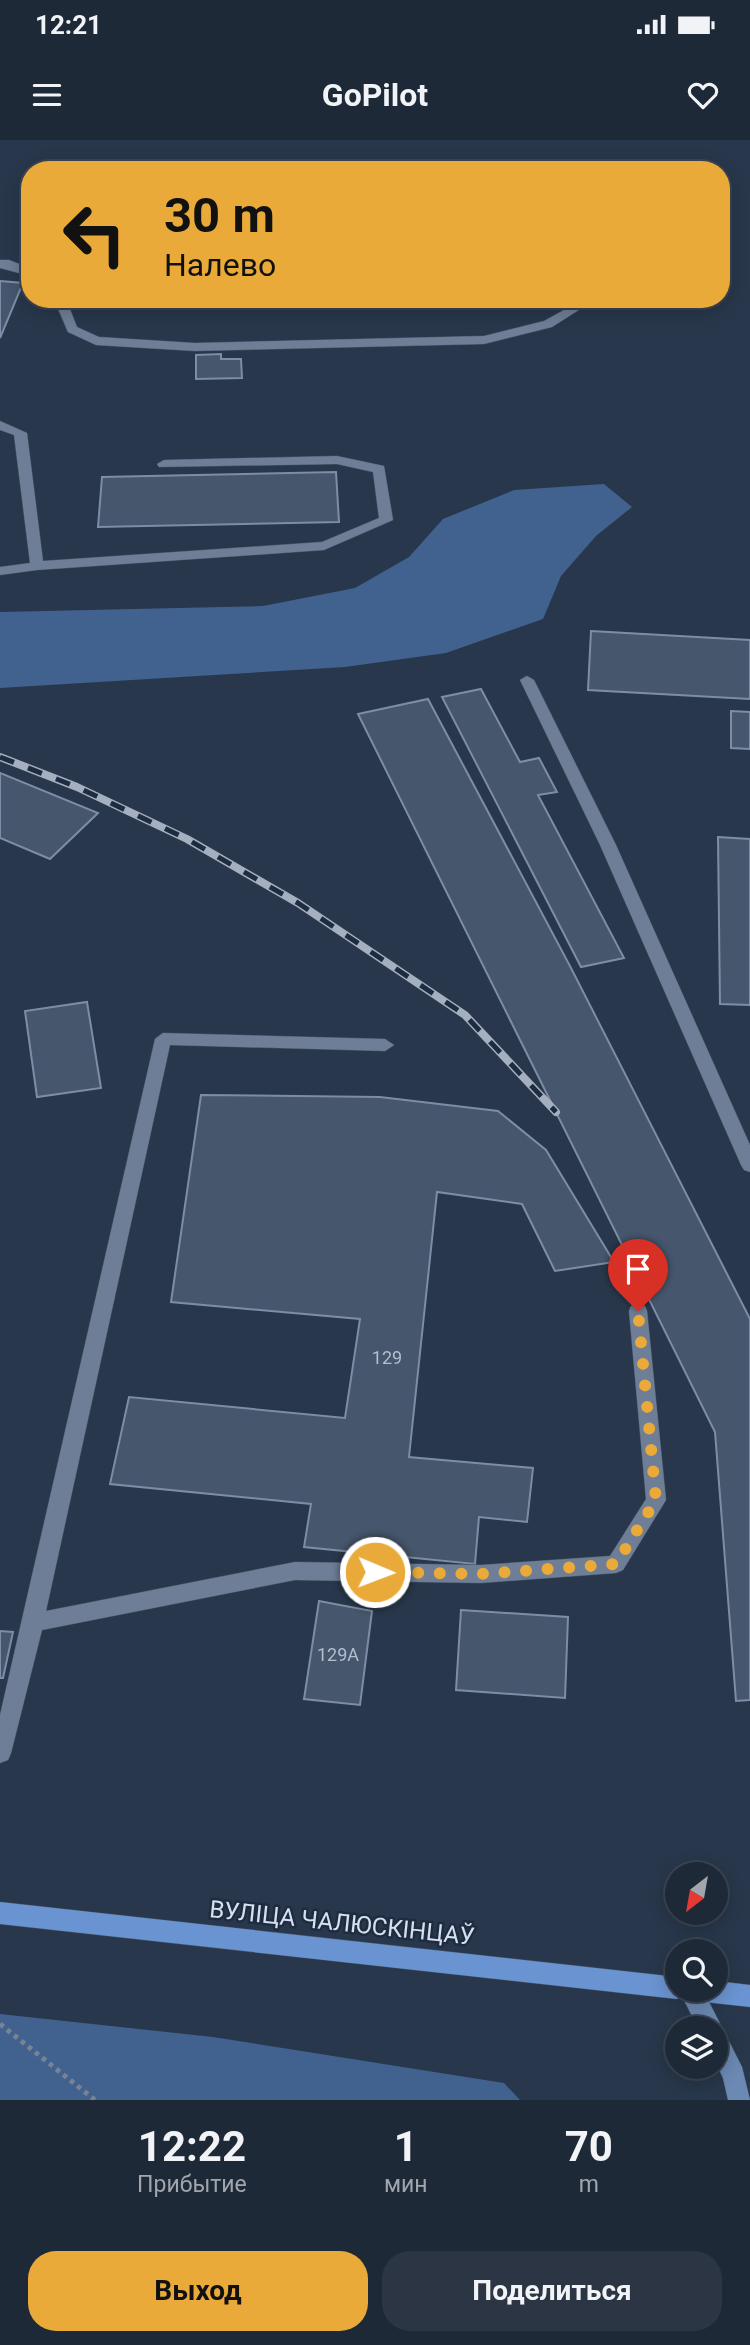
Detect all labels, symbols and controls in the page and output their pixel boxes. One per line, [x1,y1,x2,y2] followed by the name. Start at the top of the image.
[35,10,102,40] text: 12:21
[28,76,66,114] icon: menu
[322,76,428,114] text: GoPilot
[684,76,722,114] icon: heart
[164,187,275,244] text: 30 m
[49,189,140,280] icon: left
[164,246,276,284] text: Налево
[608,1239,668,1311] pin
[619,1250,657,1288] icon: arrive
[372,1347,402,1368] house number: 129
[338,1535,412,1609] position arrow
[317,1644,359,1665] house number: 129А
[665,1862,728,1925] north arrow
[665,1862,728,2079] map controls
[208,1895,476,1951] street label: ВУЛІЦА ЧАЛЮСКІНЦАЎ
[665,1939,728,2002] button: search
[665,2016,728,2079] button: layers
[138,2122,246,2171] text: 12:22
[394,2122,418,2171] text: 1
[565,2122,613,2171] text: 70
[137,2171,247,2198] text: Прибытие
[384,2171,428,2198] text: мин
[579,2171,599,2198] text: m
[28,2251,368,2331] button: Выход
[382,2251,722,2331] button: Поделиться

